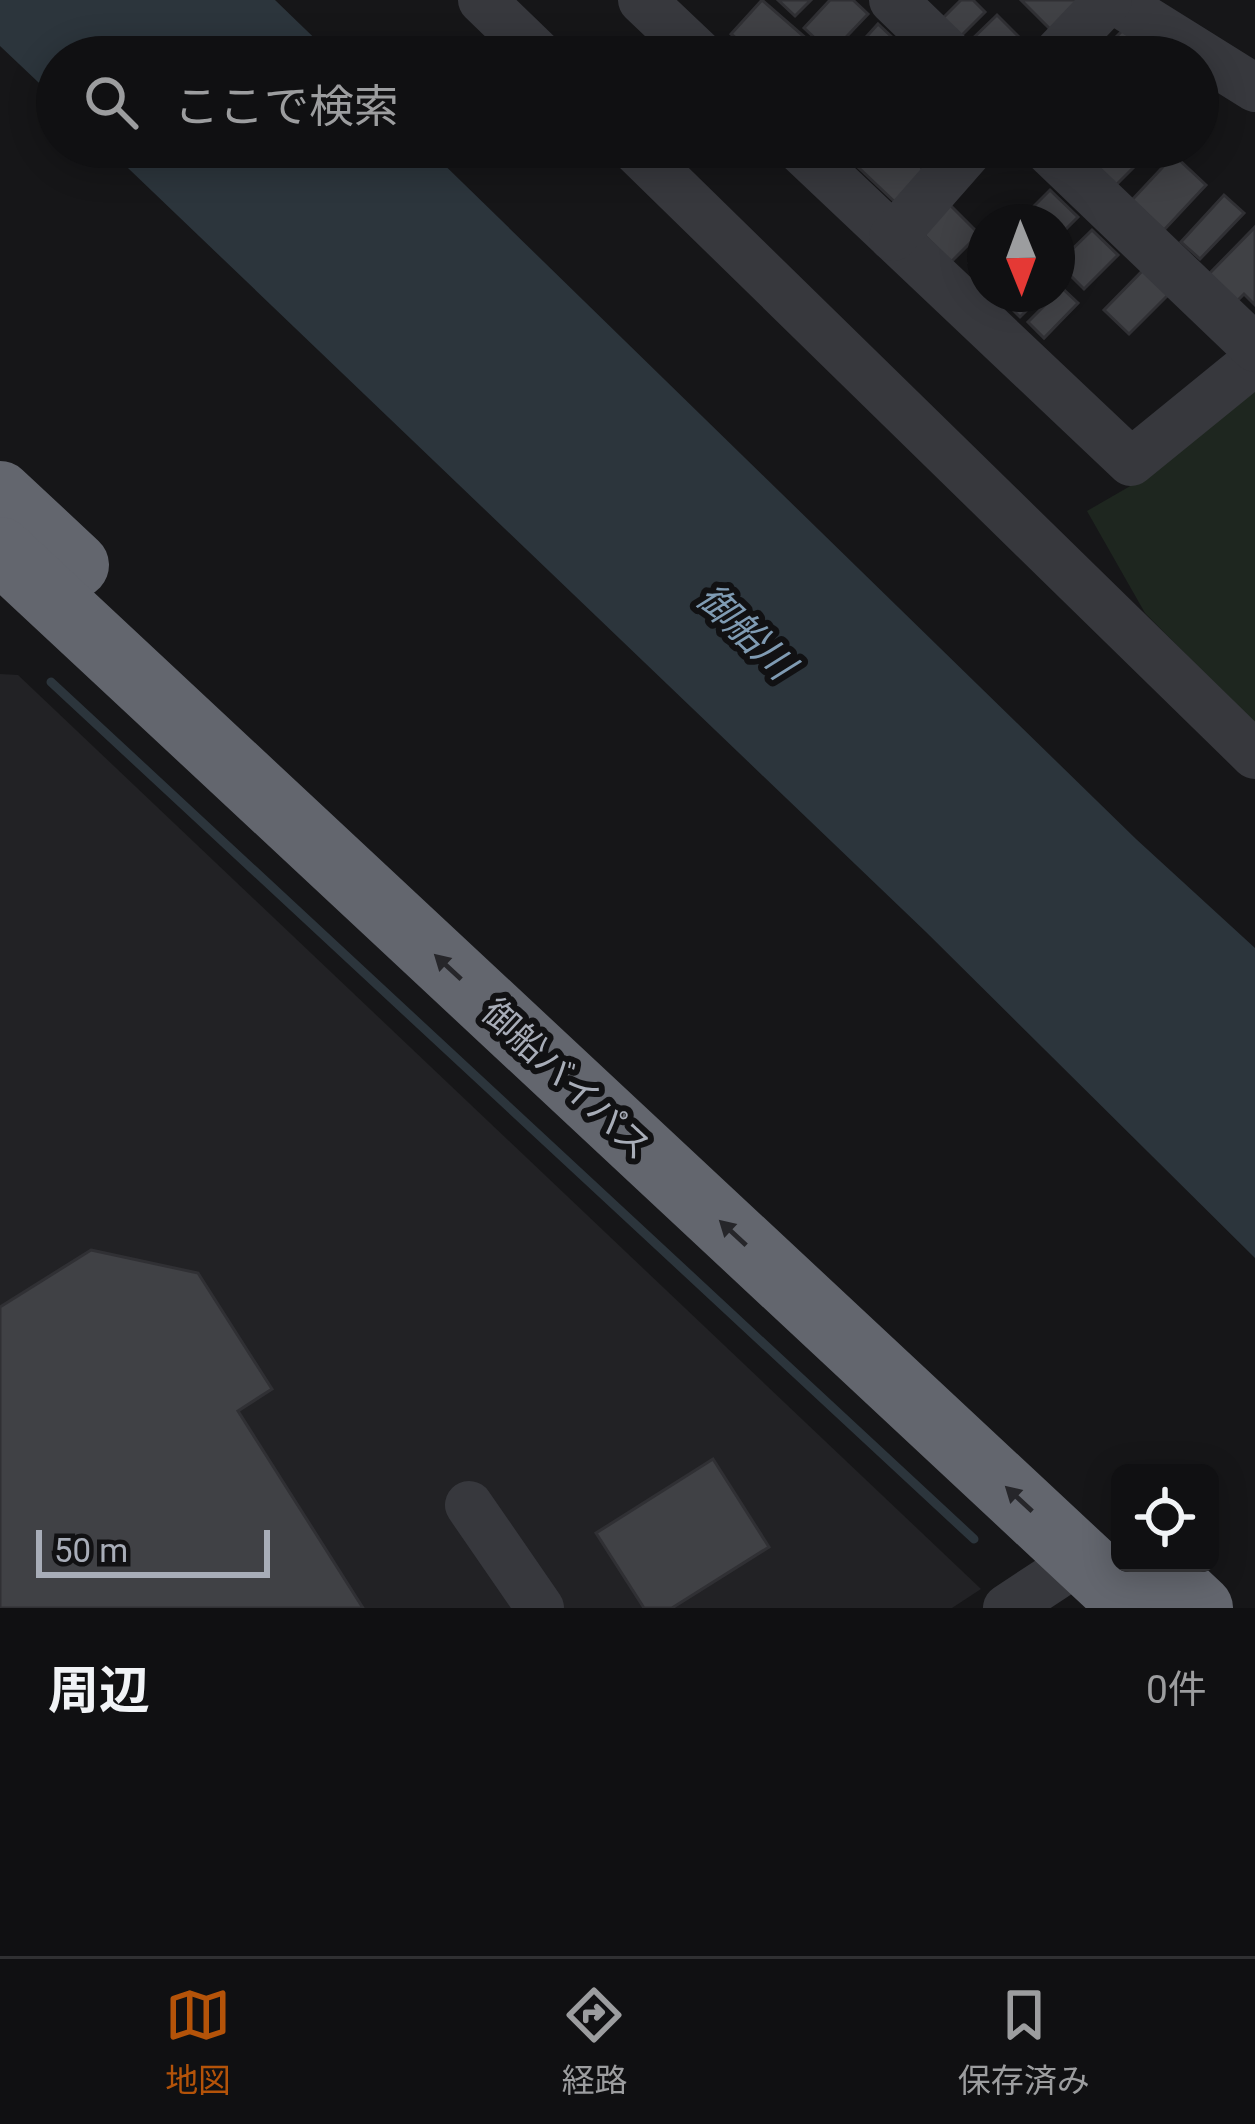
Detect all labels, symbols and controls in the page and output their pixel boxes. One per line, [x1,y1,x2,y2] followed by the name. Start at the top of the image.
[36,36,1219,168] search box
[78,69,144,135] icon: search
[174,80,399,133] text: ここで検索
[967,204,1075,312] north arrow
[687,575,806,692] water label: 御船川
[434,954,463,982] one-way arrow
[473,991,659,1169] street label: 御船バイパス
[719,1220,748,1247] one-way arrow
[1111,1464,1219,1572] map controls
[1111,1464,1219,1572] button: locate
[1005,1485,1034,1513] one-way arrow
[36,1524,270,1577] scale bar
[54,1531,128,1570] text: 50 m
[48,1661,150,1720] text: 周辺
[1146,1667,1207,1713] text: 0件
[165,1982,231,2102] tab: 地図
[561,1982,627,2102] tab: 経路
[958,1982,1090,2102] tab: 保存済み

